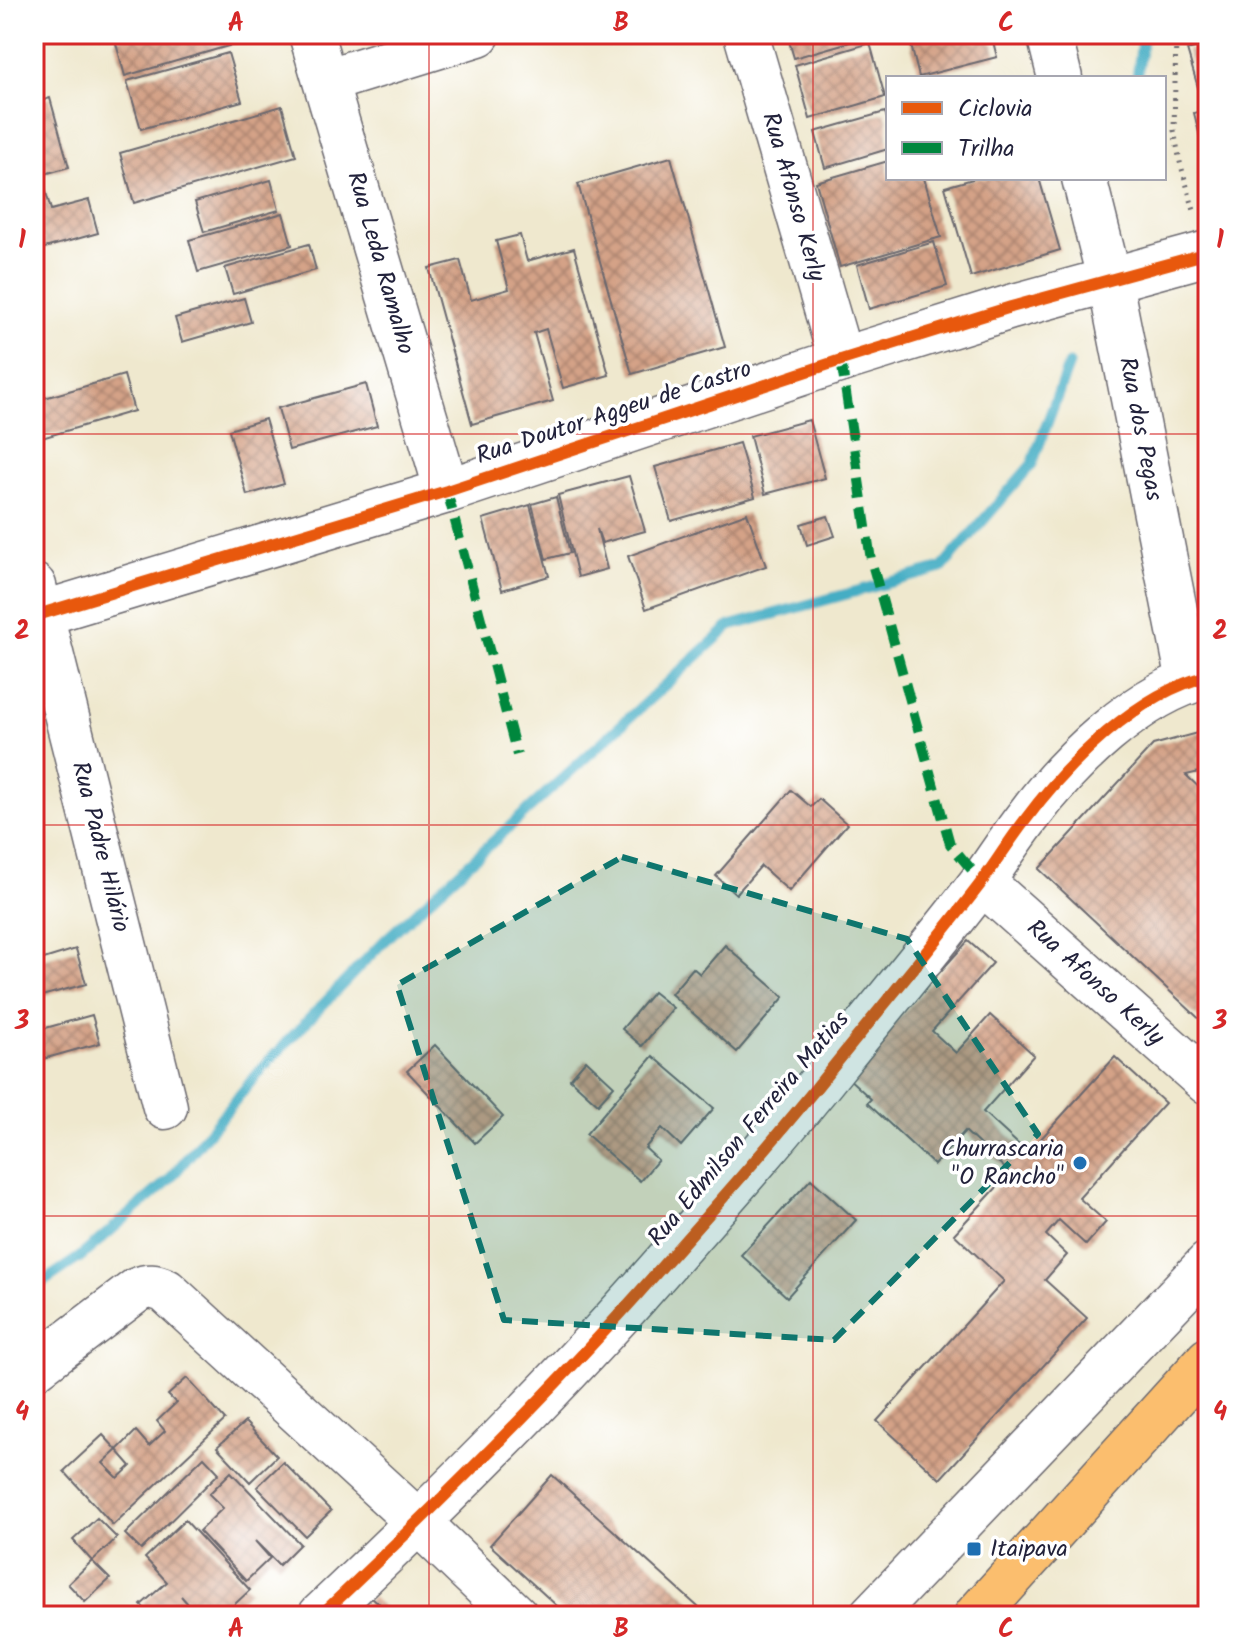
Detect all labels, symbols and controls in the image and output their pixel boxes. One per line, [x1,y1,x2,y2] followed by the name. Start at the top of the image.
[228,3,244,45] text: A
[613,3,629,45] text: B
[998,3,1014,45] text: C
[886,76,1166,180] legend
[958,90,1033,129] text: Ciclovia
[750,108,836,287] street label: Rua Afonso Kerly
[958,130,1015,169] text: Trilha
[335,167,425,359] street label: Rua Leda Ramalho
[18,220,26,262] text: 1
[1216,220,1224,262] text: 1
[471,350,757,476] street label: Rua Doutor Aggeu de Castro
[1107,354,1173,504] street label: Rua dos Pegas
[14,611,30,653] text: 2
[1212,611,1228,653] text: 2
[60,758,140,937] street label: Rua Padre Hilário
[1017,910,1173,1056] street label: Rua Afonso Kerly
[14,1001,29,1043] text: 3
[1212,1001,1227,1043] text: 3
[638,1002,860,1256] street label: Rua Edmilson Ferreira Matias
[941,1130,1064,1197] place label: Churrascaria "O Rancho"
[1071,1154,1089,1172] marker: Churrascaria "O Rancho"
[15,1392,29,1434] text: 4
[1213,1392,1227,1434] text: 4
[990,1530,1068,1569] place label: Itaipava
[965,1540,983,1558] marker: Itaipava
[228,1609,244,1650] text: A
[613,1609,629,1650] text: B
[998,1609,1014,1650] text: C

